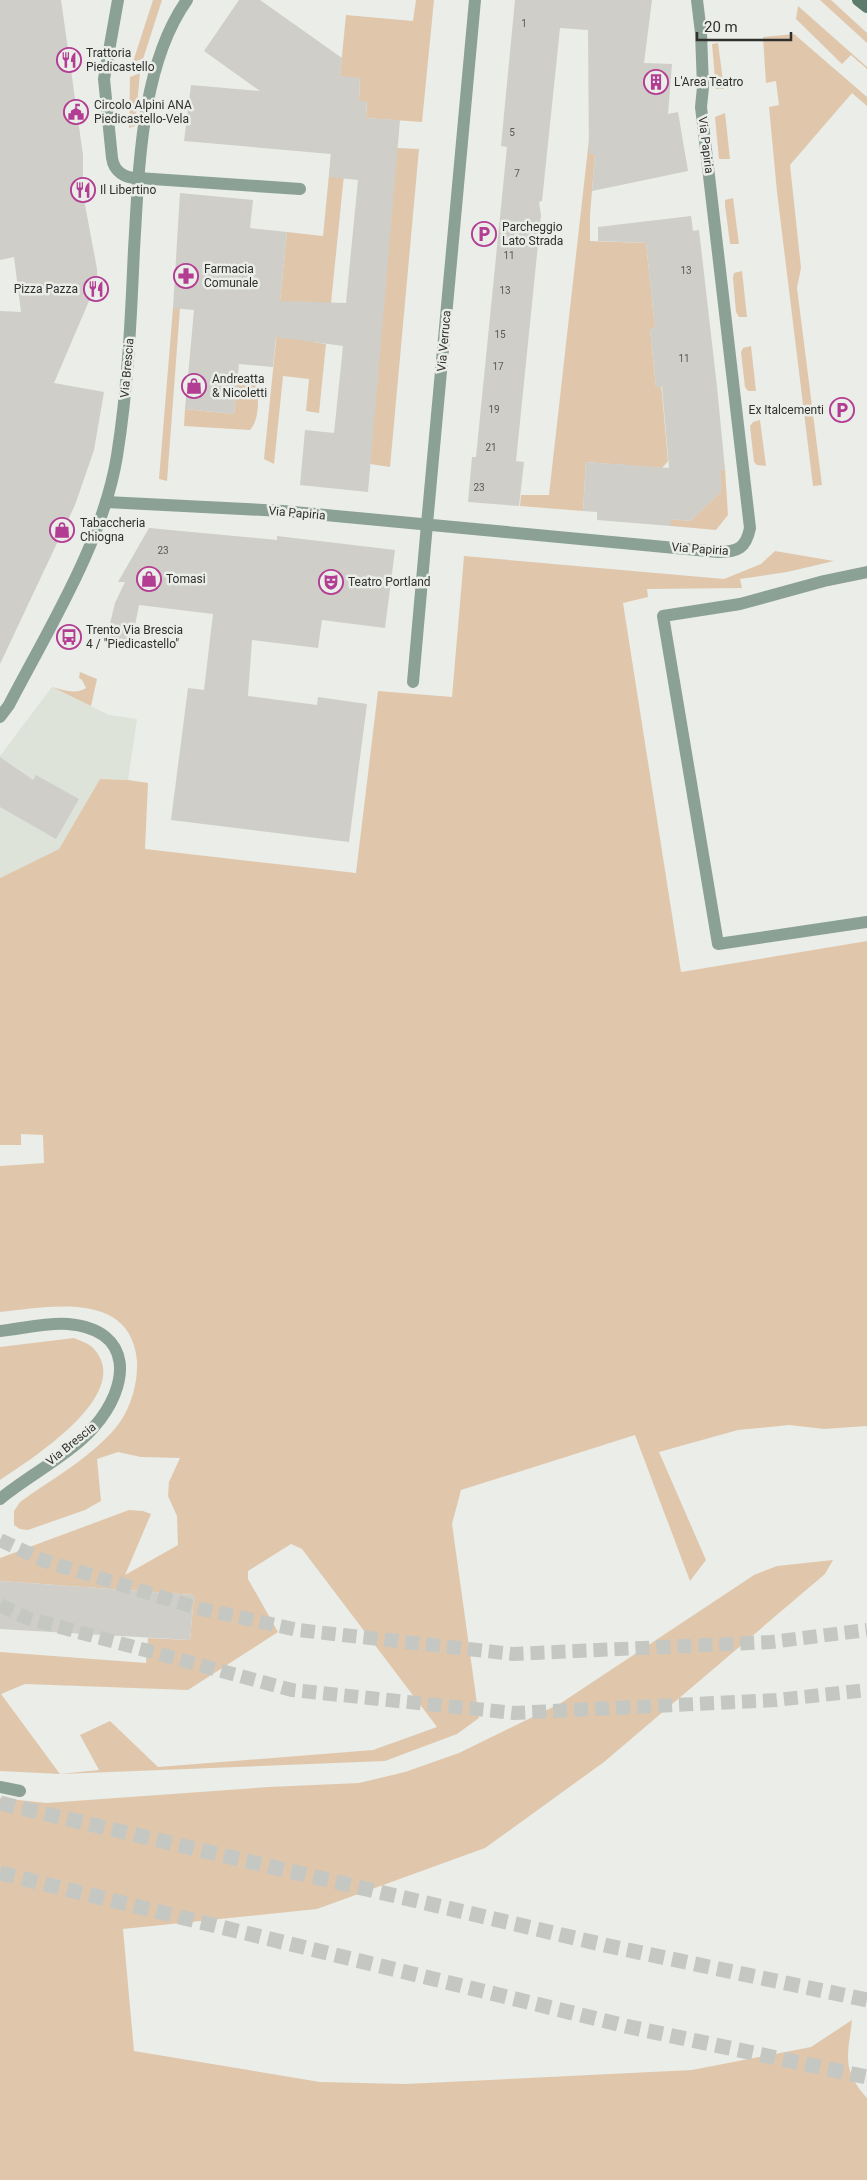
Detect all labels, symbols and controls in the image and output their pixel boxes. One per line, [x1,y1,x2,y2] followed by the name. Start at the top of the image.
[697,10,791,42] scale bar
[521,18,527,29] house number: 1
[704,18,738,36] text: 20 m
[86,46,155,74] place label: Trattoria Piedicastello
[56,47,82,73] restaurant icon: Trattoria Piedicastello
[643,69,669,95] building icon: L'Area Teatro
[674,75,744,89] place label: L'Area Teatro
[94,98,192,126] place label: Circolo Alpini ANA Piedicastello-Vela
[63,99,89,125] public building icon: Circolo Alpini ANA Piedicastello-Vela
[696,116,716,174] street label: Via Papiria
[509,127,515,138] house number: 5
[514,168,520,179] house number: 7
[70,177,96,203] restaurant icon: Il Libertino
[100,183,156,197] place label: Il Libertino
[502,220,563,248] place label: Parcheggio Lato Strada
[471,221,497,247] parking icon: Parcheggio Lato Strada
[503,250,515,261] house number: 11
[204,262,258,290] place label: Farmacia Comunale
[173,263,199,289] pharmacy icon: Farmacia Comunale
[680,265,692,276] house number: 13
[83,276,109,302] restaurant icon: Pizza Pazza
[14,282,78,296] place label: Pizza Pazza
[499,285,511,296] house number: 13
[434,310,454,372] street label: Via Verruca
[494,329,506,340] house number: 15
[117,338,137,398] street label: Via Brescia
[678,353,690,364] house number: 11
[492,361,504,372] house number: 17
[212,372,267,400] place label: Andreatta & Nicoletti
[181,373,207,399] shop icon: Andreatta & Nicoletti
[829,397,855,423] parking icon: Ex Italcementi
[749,403,824,417] place label: Ex Italcementi
[488,404,500,415] house number: 19
[485,442,497,453] house number: 21
[473,482,485,493] house number: 23
[268,504,326,522] street label: Via Papiria
[80,516,145,544] place label: Tabaccheria Chiogna
[49,517,75,543] shop icon: Tabaccheria Chiogna
[671,540,729,558] street label: Via Papiria
[157,545,169,556] house number: 23
[136,566,162,592] shop icon: Tomasi
[318,569,344,595] theatre icon: Teatro Portland
[166,572,206,586] place label: Tomasi
[348,575,431,589] place label: Teatro Portland
[86,623,183,651] place label: Trento Via Brescia 4 / "Piedicastello"
[56,624,82,650] bus stop icon: Trento Via Brescia 4 / "Piedicastello"
[43,1420,99,1468] street label: Via Brescia

